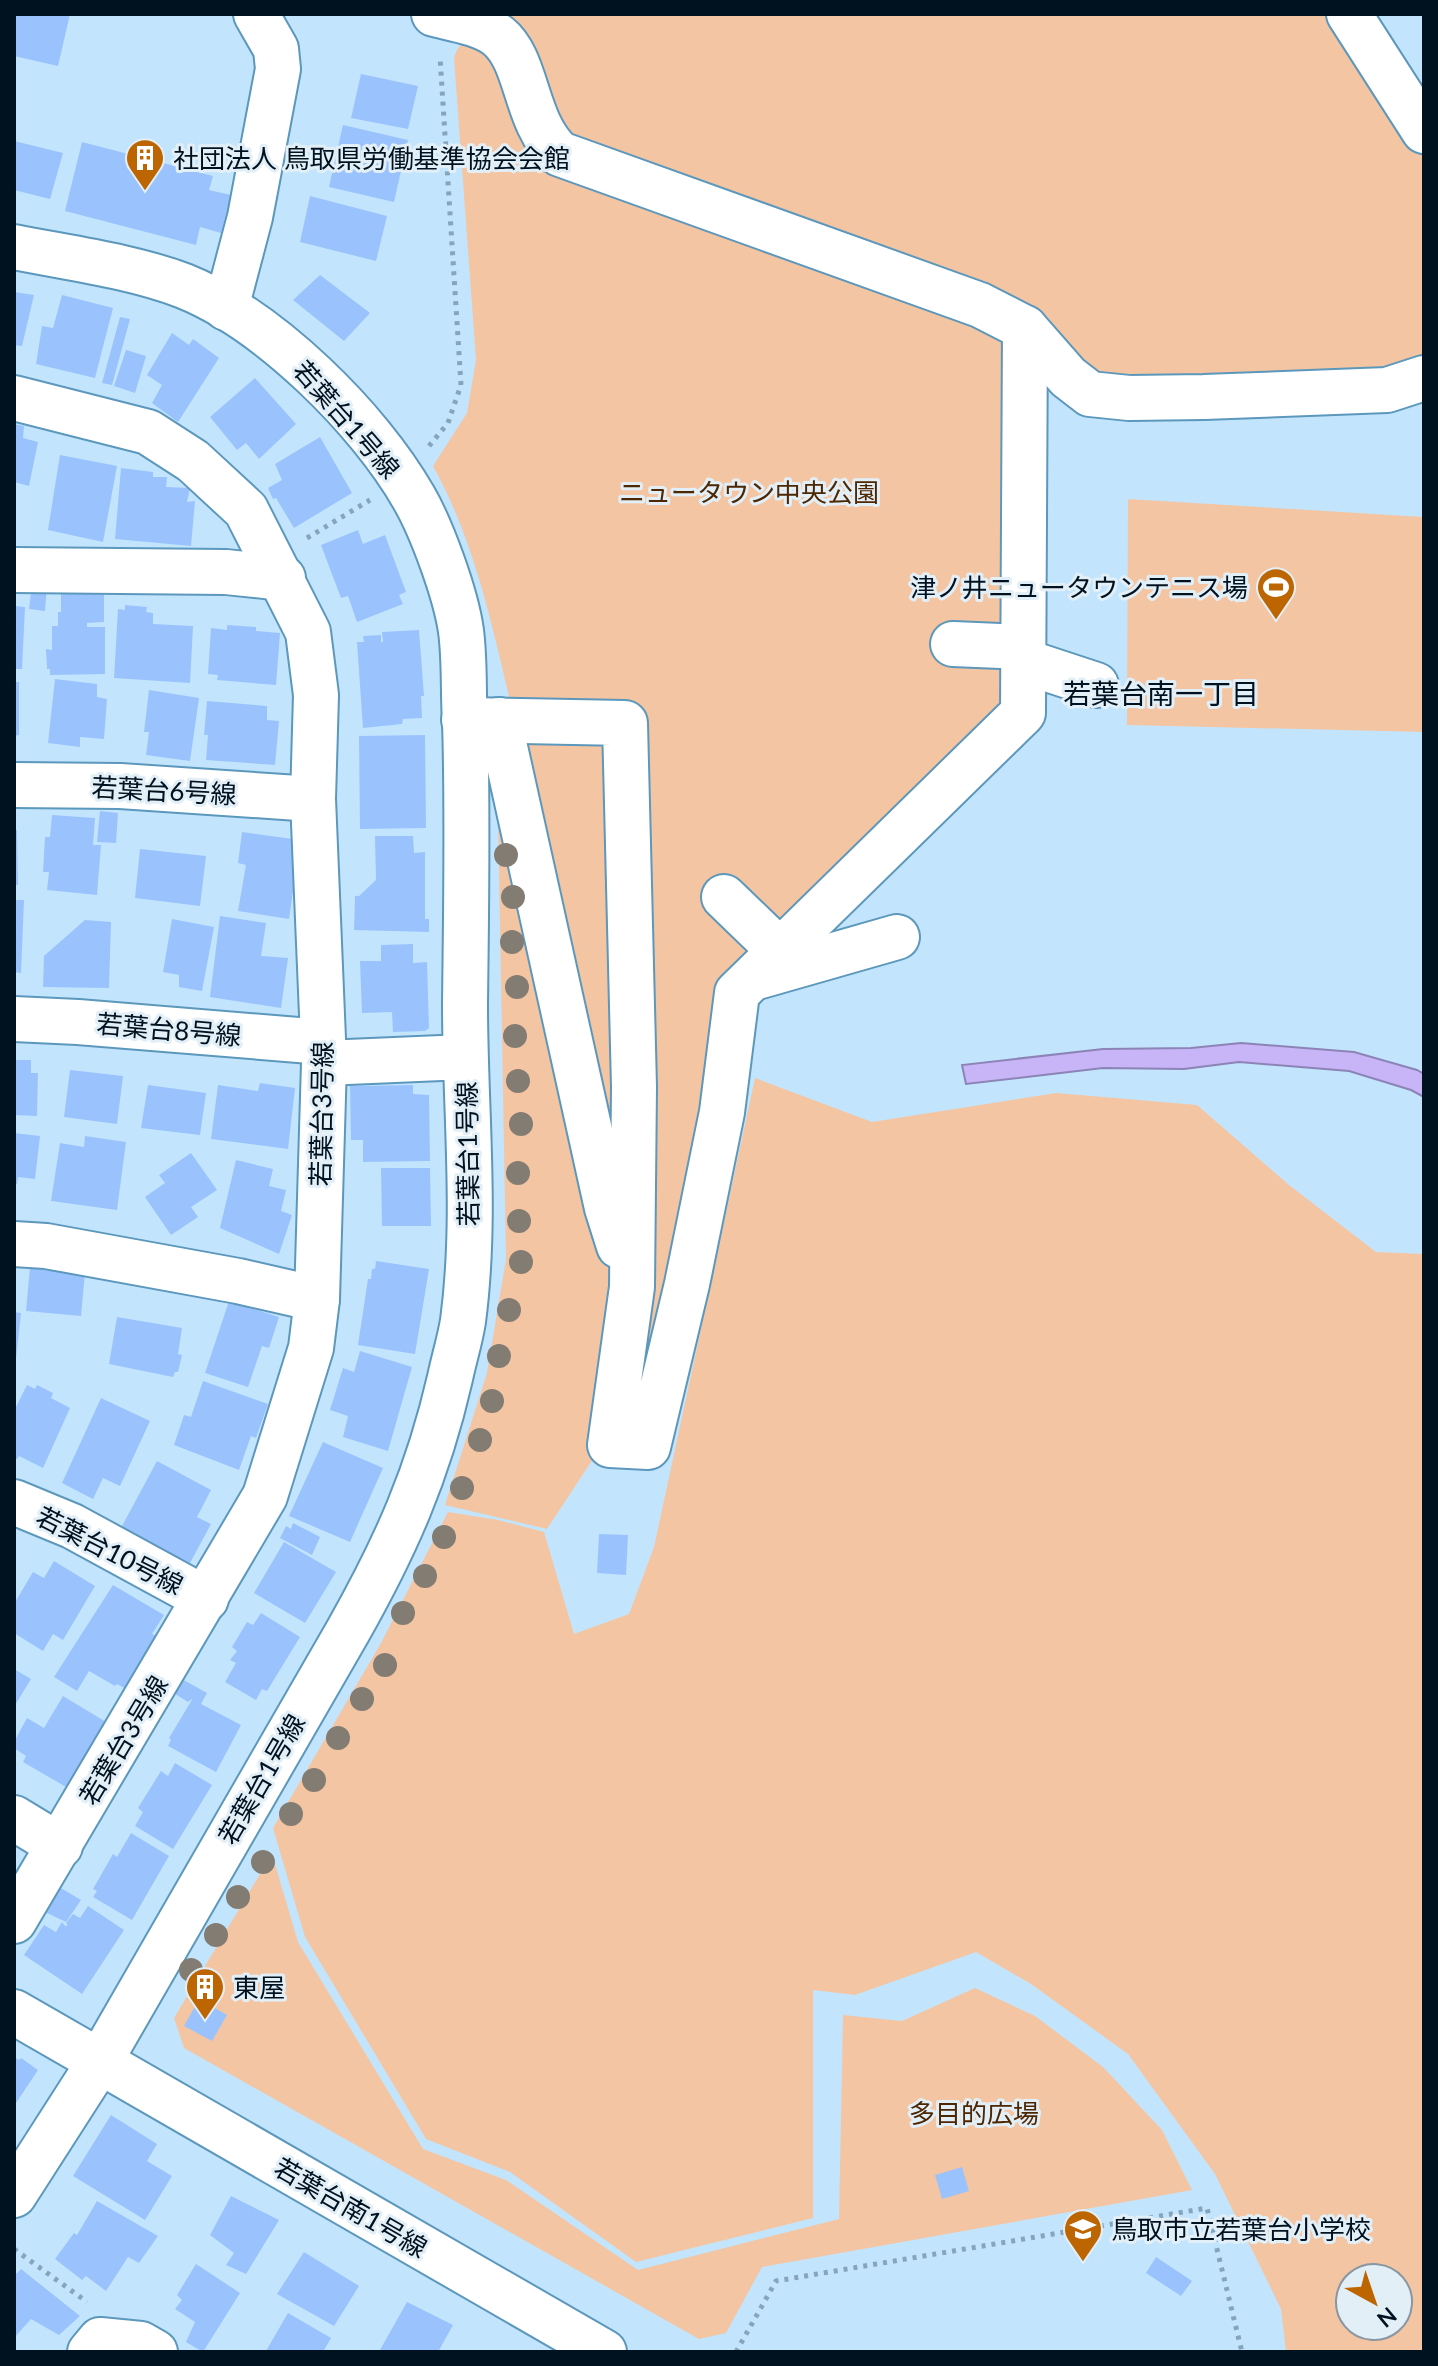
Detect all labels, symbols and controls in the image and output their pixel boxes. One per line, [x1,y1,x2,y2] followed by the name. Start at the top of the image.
[124,137,166,192] building icon: 社団法人 鳥取県労働基準協会会館
[173,142,570,174] place label: 社団法人 鳥取県労働基準協会会館
[287,354,407,484] street label: 若葉台1号線
[619,476,879,508] park label: ニュータウン中央公園
[1255,566,1297,621] sports icon: 津ノ井ニュータウンテニス場
[910,571,1248,603] place label: 津ノ井ニュータウンテニス場
[1063,676,1259,710] district label: 若葉台南一丁目
[91,770,237,810] street label: 若葉台6号線
[95,1007,243,1051] street label: 若葉台8号線
[304,1041,338,1187] street label: 若葉台3号線
[450,1081,484,1227] street label: 若葉台1号線
[31,1499,189,1601] street label: 若葉台10号線
[72,1670,174,1810] street label: 若葉台3号線
[211,1708,311,1850] street label: 若葉台1号線
[184,1966,226,2021] building icon: 東屋
[233,1971,285,2003] place label: 東屋
[909,2097,1039,2129] park label: 多目的広場
[269,2150,433,2264] street label: 若葉台南1号線
[1062,2208,1104,2263] school or university icon: 鳥取市立若葉台小学校
[1111,2213,1371,2245] place label: 鳥取市立若葉台小学校
[1334,2262,1414,2342] north arrow
[1372,2302,1402,2333] text: N

